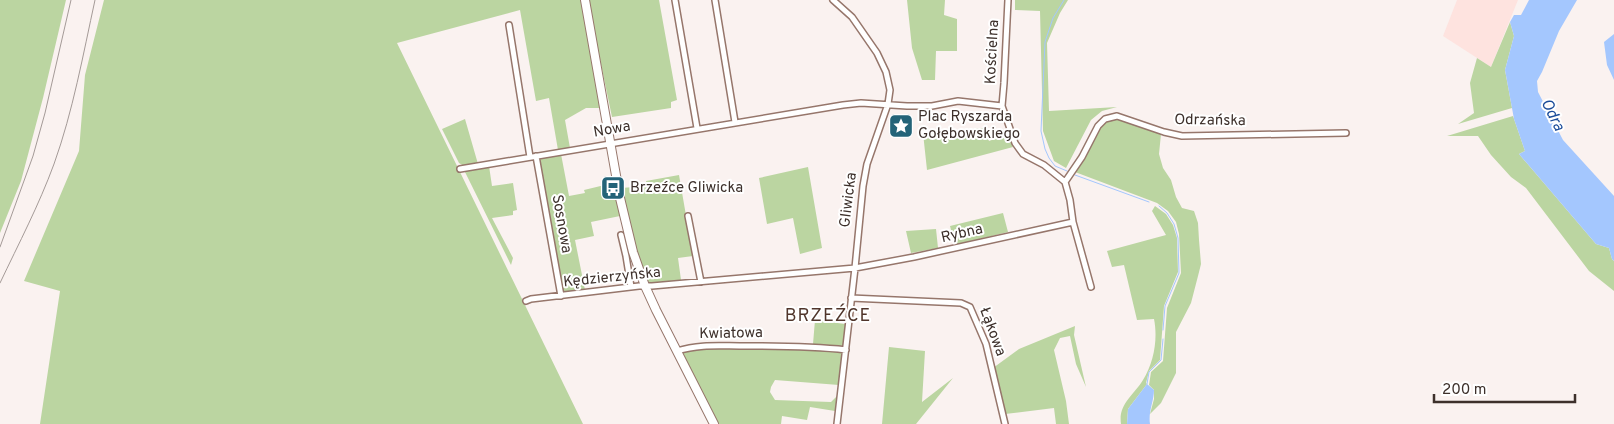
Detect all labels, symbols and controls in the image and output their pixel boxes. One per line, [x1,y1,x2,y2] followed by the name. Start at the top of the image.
[982,19,1004,85] street label: Kościelna
[1536,96,1569,135] water label: Odra
[918,108,1020,144] place label: Plac Ryszarda Gołębowskiego
[1174,111,1246,131] street label: Odrzańska
[888,113,914,139] place icon: Plac Ryszarda Gołębowskiego
[592,117,632,143] street label: Nowa
[836,171,862,229] street label: Gliwicka
[600,175,626,201] bus stop icon: Brzeźce Gliwicka
[630,179,743,198] place label: Brzeźce Gliwicka
[546,193,576,255] street label: Sosnowa
[939,220,985,248] street label: Rybna
[562,263,662,293] street label: Kędzierzyńska
[785,303,871,328] district label: BRZEŹCE
[974,305,1010,359] street label: Łąkowa
[699,324,763,344] street label: Kwiatowa
[1434,372,1575,404] scale bar
[1442,381,1487,400] text: 200 m

